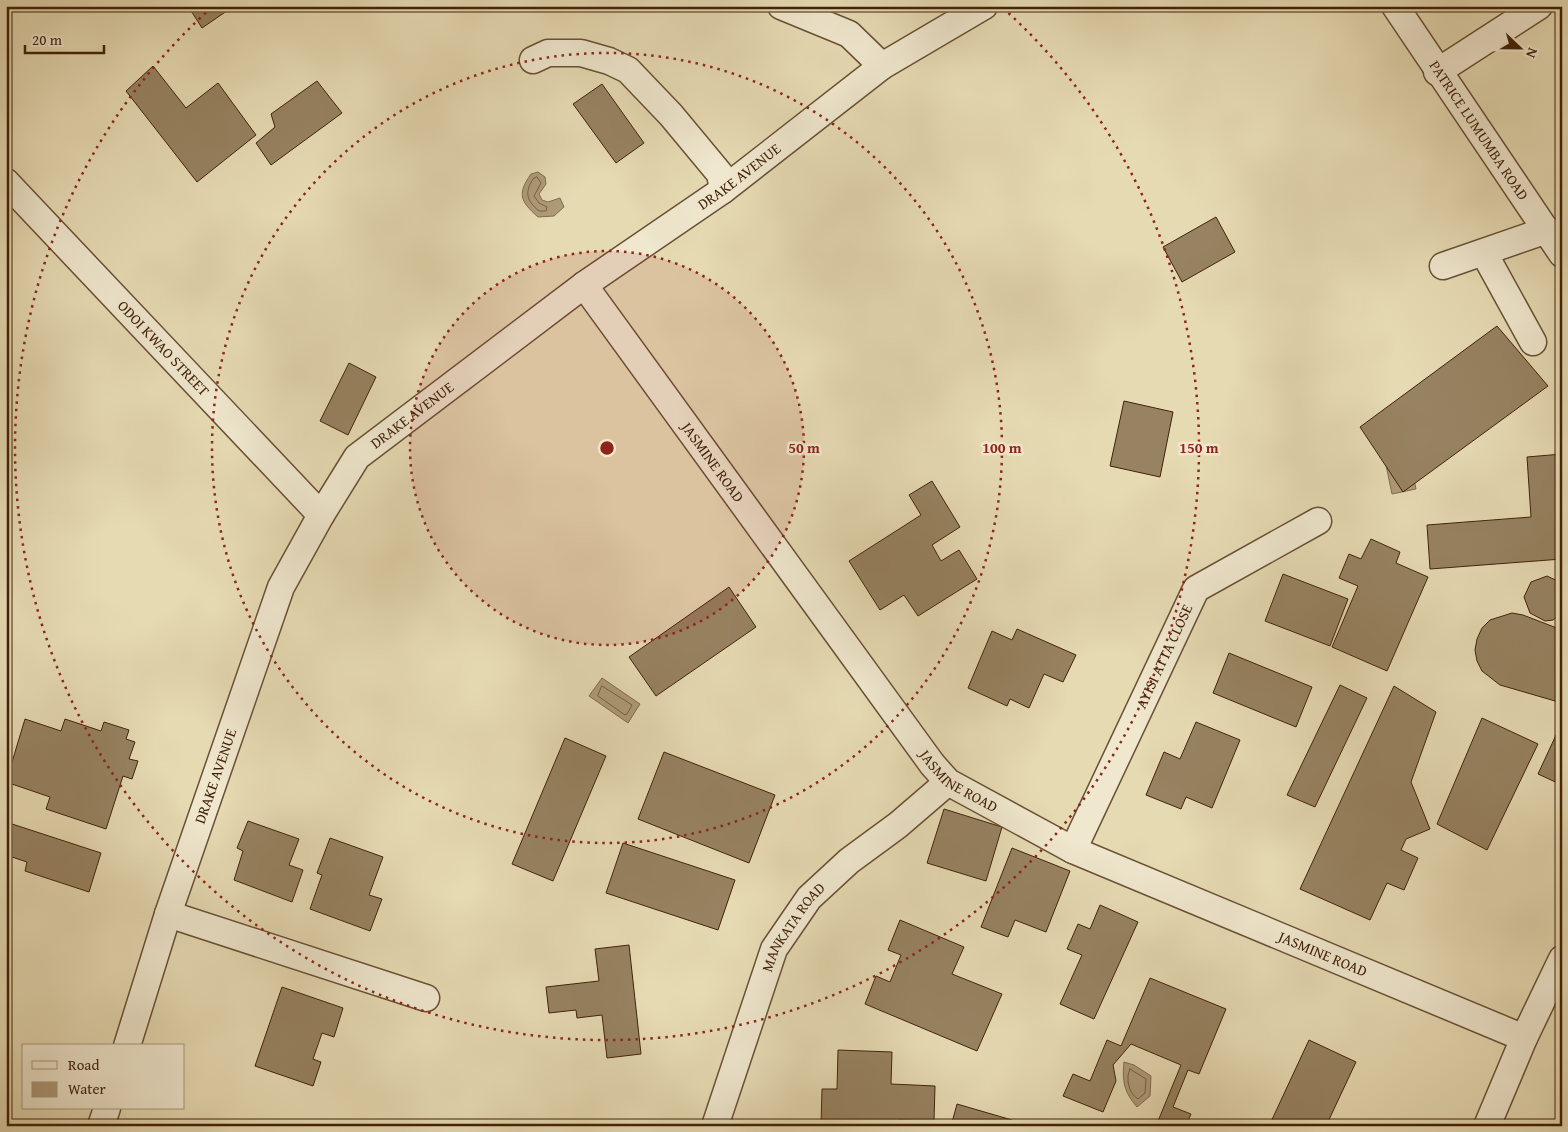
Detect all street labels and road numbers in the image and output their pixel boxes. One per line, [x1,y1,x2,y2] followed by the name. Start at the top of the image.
[1425,56,1534,204] street label: PATRICE LUMUMBA ROAD
[693,138,785,214] street label: DRAKE AVENUE
[113,295,215,401] street label: ODOI KWAO STREET
[366,376,458,453] street label: DRAKE AVENUE
[676,416,749,506] street label: JASMINE ROAD
[1130,600,1198,712] street label: AYISI ATTA CLOSE
[189,725,241,826] street label: DRAKE AVENUE
[914,744,1002,817] street label: JASMINE ROAD
[756,877,829,975] street label: MANKATA ROAD
[1273,925,1371,981] street label: JASMINE ROAD

